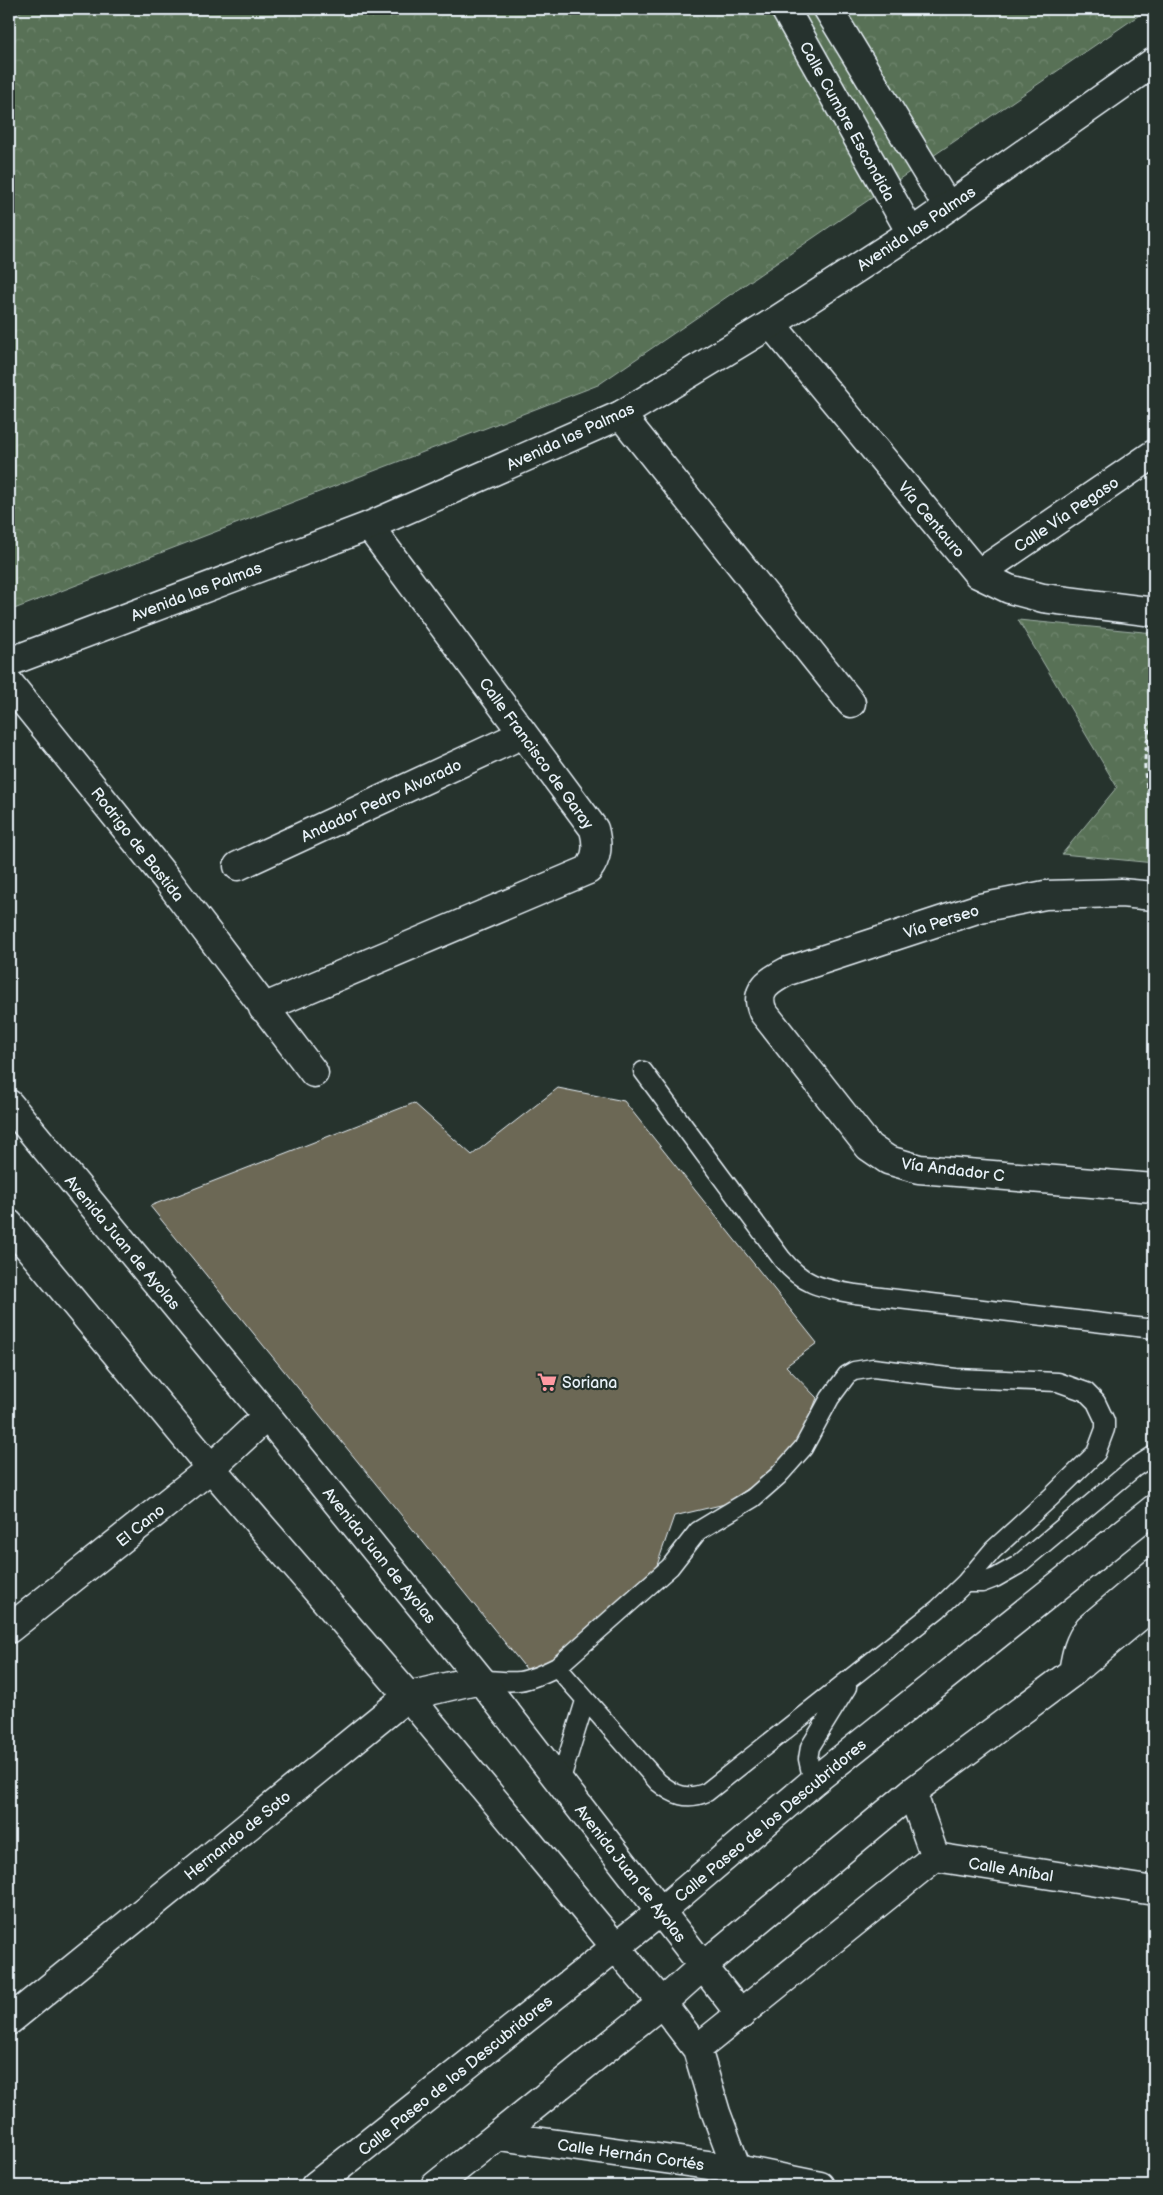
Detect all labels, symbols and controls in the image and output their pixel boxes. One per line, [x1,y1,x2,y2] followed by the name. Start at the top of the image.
[795,39,898,205] street label: Calle Cumbre Escondida
[854,183,980,276] street label: Avenida las Palmas
[504,399,638,475] street label: Avenida las Palmas
[1011,473,1123,557] street label: Calle Vía Pegaso
[893,478,968,562] street label: Vía Centauro
[128,559,265,626] street label: Avenida las Palmas
[475,675,597,834] street label: Calle Francisco de Garay
[298,756,465,847] street label: Andador Pedro Alvarado
[86,784,187,906] street label: Rodrigo de Bastida
[901,901,982,944] street label: Vía Perseo
[900,1155,1005,1186] street label: Vía Andador C
[60,1172,184,1314] street label: Avenida Juan de Ayolas
[536,1371,558,1393] supermarket icon: Soriana
[562,1374,617,1393] place label: Soriana
[318,1484,440,1628] street label: Avenida Juan de Ayolas
[113,1501,169,1551] street label: El Cano
[671,1735,871,1907] street label: Calle Paseo de los Descubridores
[181,1787,295,1885] street label: Hernando de Soto
[570,1801,689,1947] street label: Avenida Juan de Ayolas
[967,1854,1054,1887] street label: Calle Aníbal
[355,1992,557,2160] street label: Calle Paseo de los Descubridores
[556,2136,705,2175] street label: Calle Hernán Cortés

